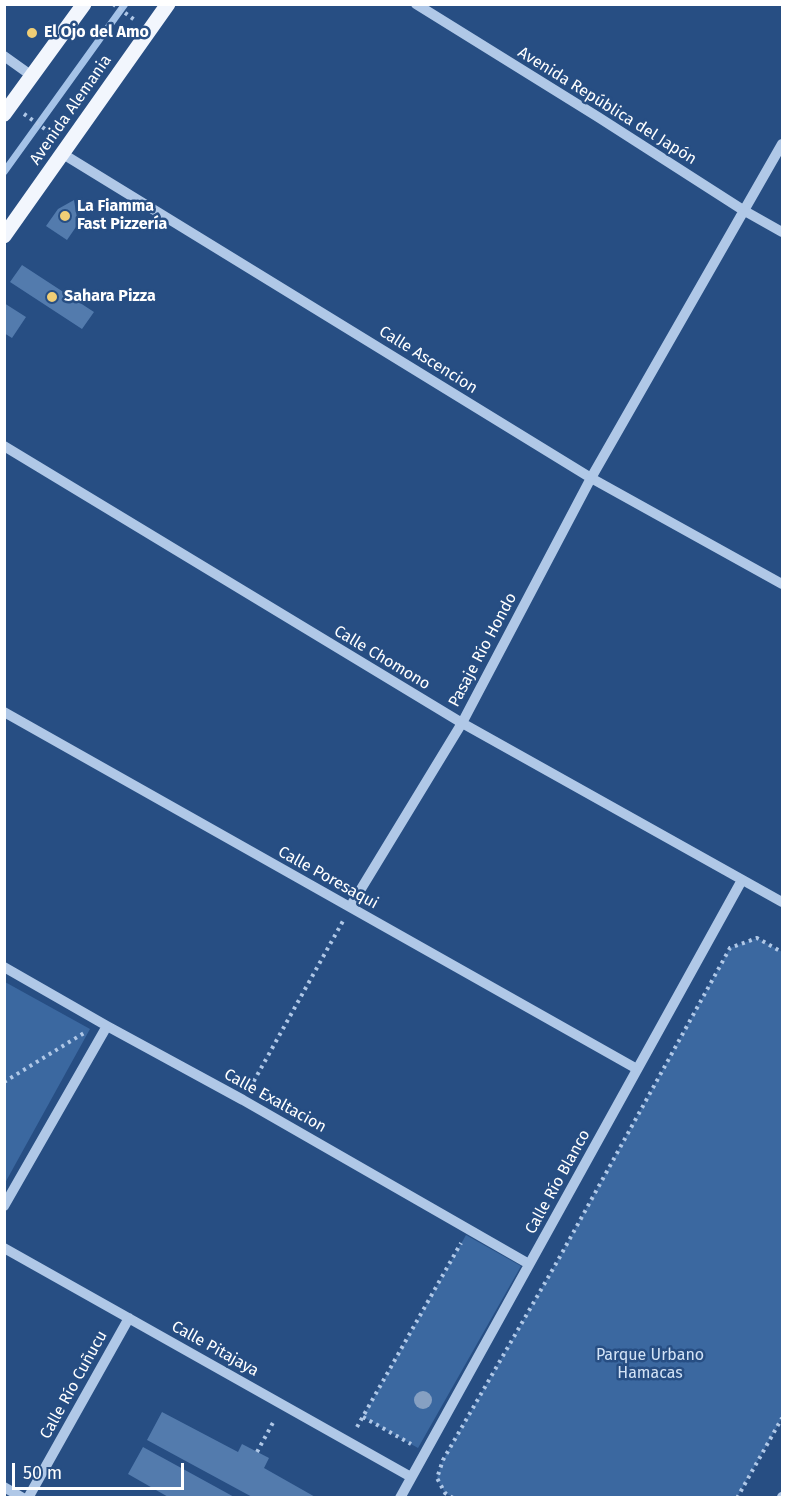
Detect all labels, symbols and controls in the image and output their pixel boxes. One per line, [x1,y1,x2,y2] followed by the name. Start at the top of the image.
[44,23,149,43] place label: El Ojo del Amo
[25,26,39,40] marker: El Ojo del Amo
[514,43,700,169] street label: Avenida República del Japón
[26,51,116,169] street label: Avenida Alemania
[77,197,167,235] place label: La Fiamma Fast Pizzería
[58,209,72,223] marker: La Fiamma Fast Pizzería
[64,287,156,307] place label: Sahara Pizza
[45,290,59,304] marker: Sahara Pizza
[375,322,481,398] street label: Calle Ascencion
[445,590,521,710] street label: Pasaje Río Hondo
[330,622,434,694] street label: Calle Chomono
[275,843,381,913] street label: Calle Poresaqui
[220,1065,330,1137] street label: Calle Exaltacion
[521,1126,595,1238] street label: Calle Río Blanco
[168,1317,262,1381] street label: Calle Pitajaya
[36,1327,112,1443] street label: Calle Río Cuñucu
[596,1346,704,1384] park label: Parque Urbano Hamacas
[15,1451,188,1489] scale bar
[23,1462,62,1484] text: 50 m

